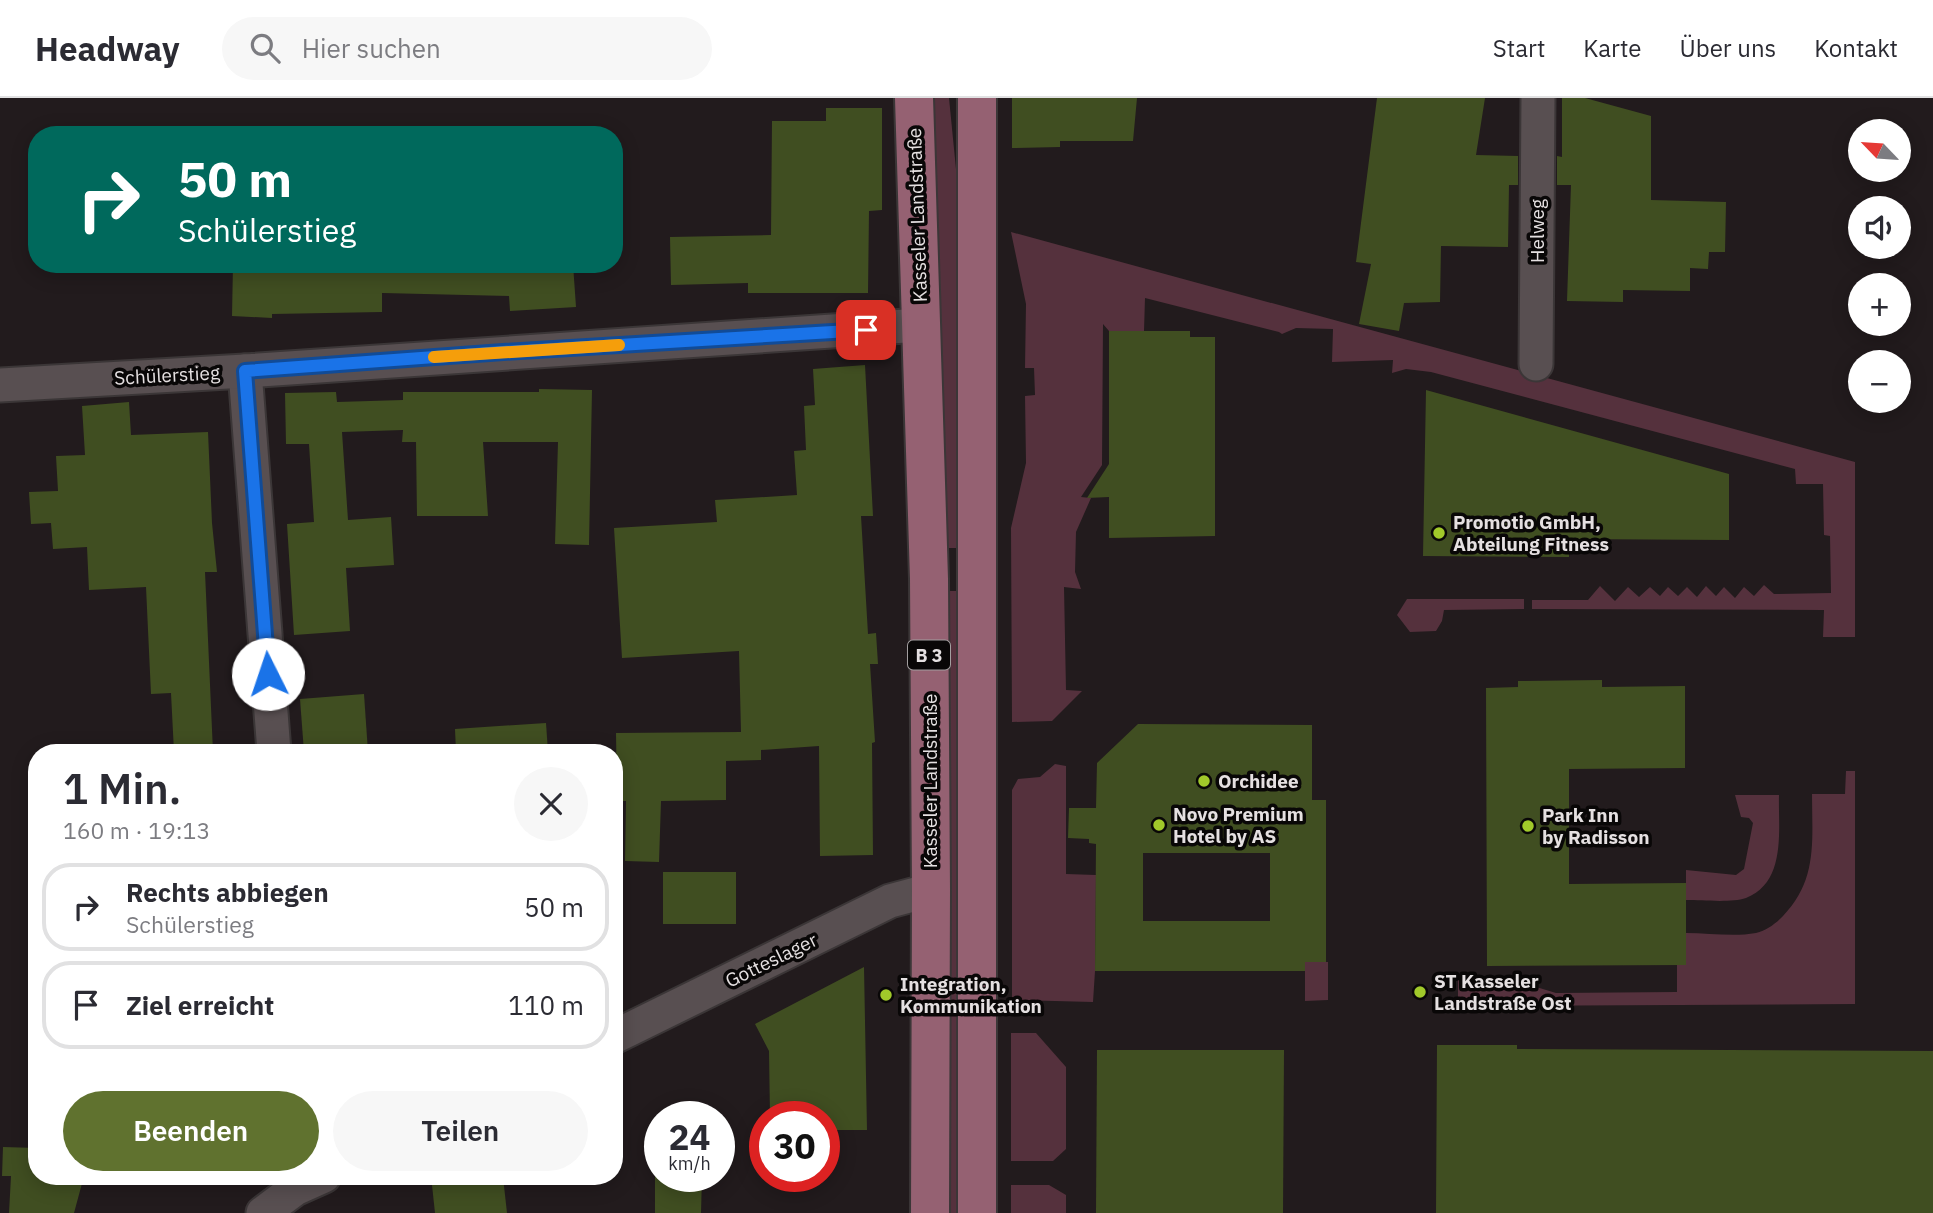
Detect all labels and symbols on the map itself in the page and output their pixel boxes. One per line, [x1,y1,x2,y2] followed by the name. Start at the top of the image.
[1848,119,1911,182] north arrow
[902,127,932,303] street label: Kasseler Landstraße
[1525,199,1549,263] street label: Helweg
[836,300,896,360] pin
[114,360,220,390] street label: Schülerstieg
[1453,510,1609,556] place label: Promotio GmbH, Abteilung Fitness
[1431,525,1447,541] marker: Promotio GmbH, Abteilung Fitness
[231,637,305,711] position arrow
[908,640,950,670] road number: B 3
[918,694,942,868] street label: Kasseler Landstraße
[1218,769,1299,793] place label: Orchidee
[1196,773,1212,789] marker: Orchidee
[1173,802,1304,848] place label: Novo Premium Hotel by AS
[1542,803,1649,849] place label: Park Inn by Radisson
[1151,817,1167,833] marker: Novo Premium Hotel by AS
[1520,818,1536,834] marker: Park Inn by Radisson
[721,927,821,993] street label: Gotteslager
[1434,969,1571,1015] place label: ST Kasseler Landstraße Ost
[900,972,1042,1018] place label: Integration, Kommunikation
[1412,984,1428,1000] marker: ST Kasseler Landstraße Ost
[878,987,894,1003] marker: Integration, Kommunikation
[749,1101,840,1192] speed limit sign: 30

